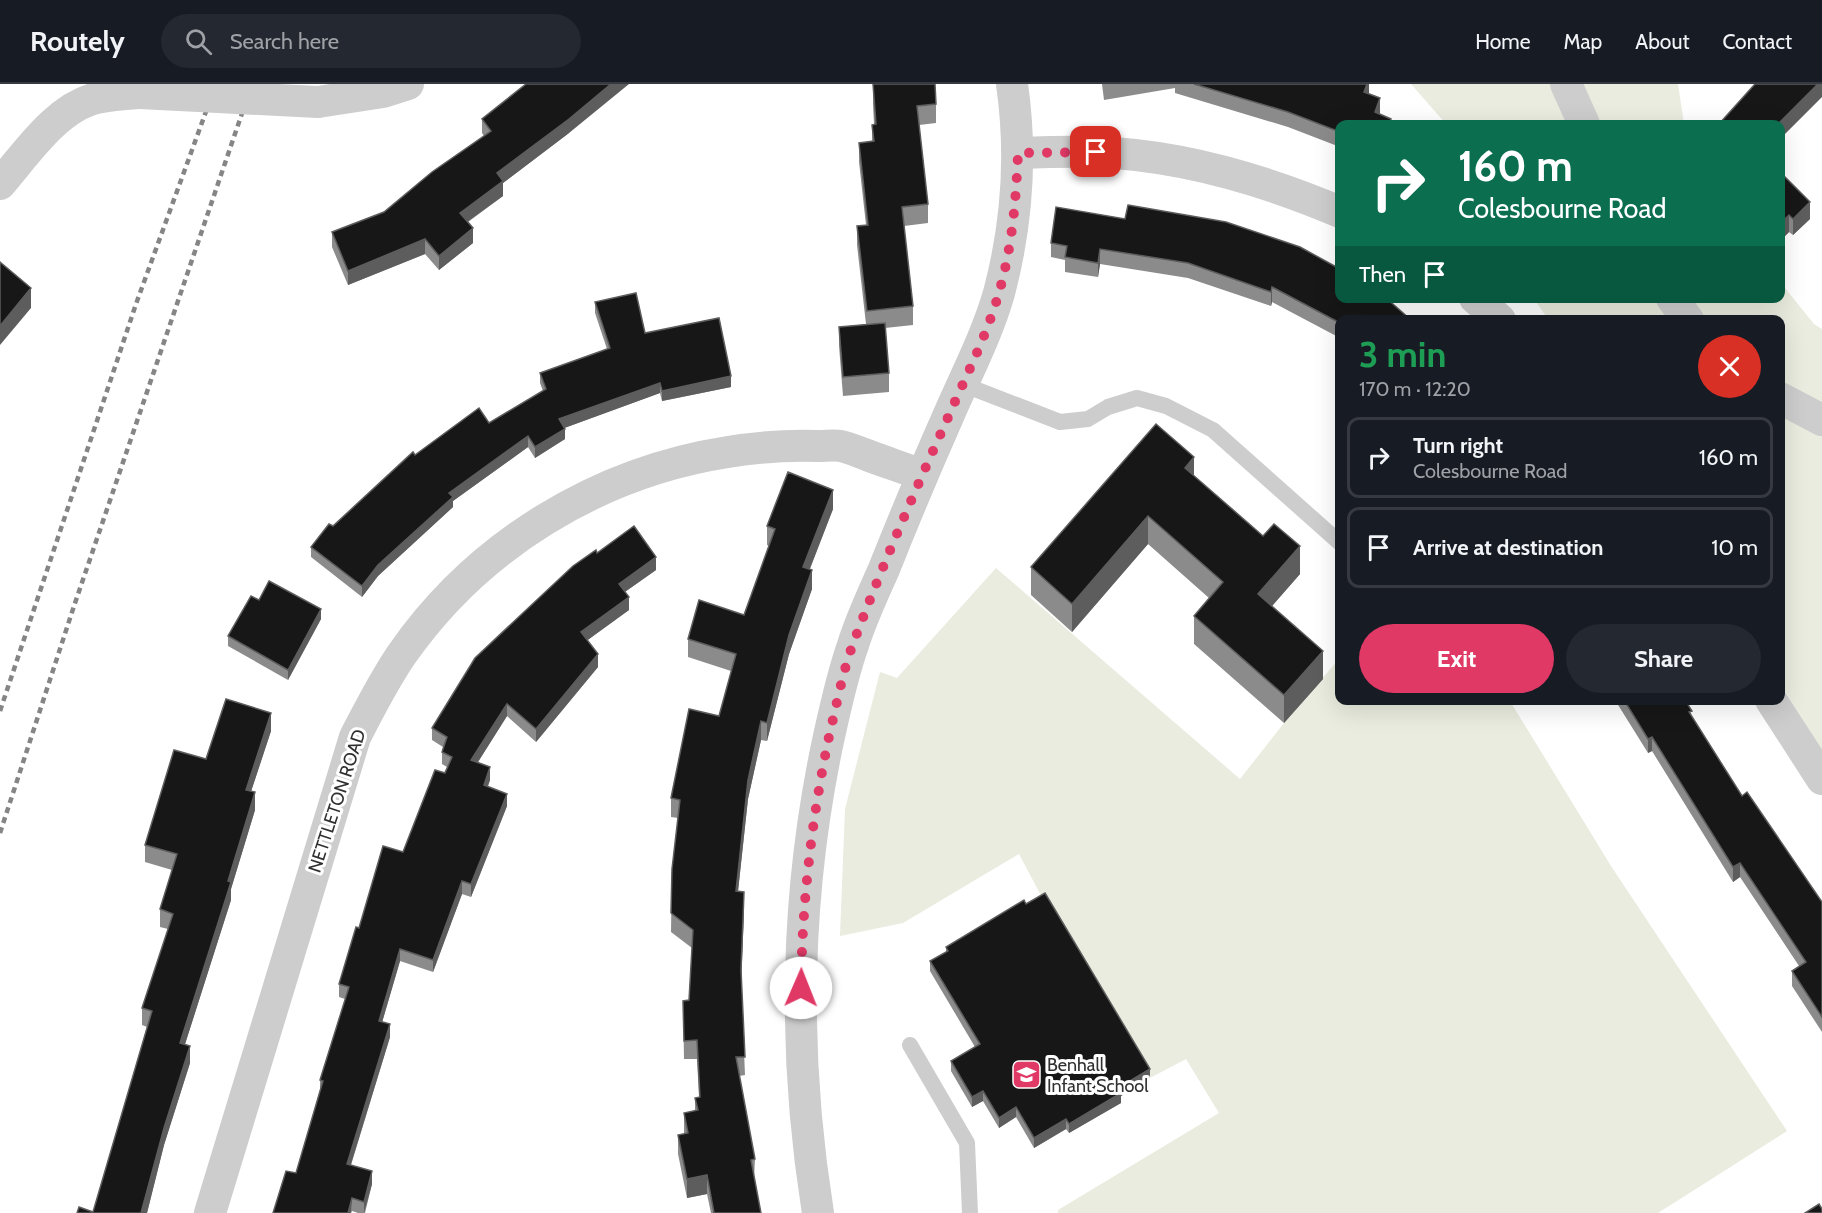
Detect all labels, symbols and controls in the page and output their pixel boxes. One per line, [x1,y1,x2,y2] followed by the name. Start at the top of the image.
[161,14,581,68] search box
[30,24,125,58] text: Routely
[182,25,215,58] icon: search
[230,28,339,55] text: Search here
[1475,29,1531,54] text: Home
[1564,29,1602,54] text: Map
[1635,29,1689,54] text: About
[1722,29,1792,54] text: Contact
[1070,126,1121,177] pin
[1079,135,1112,168] icon: arrive
[1458,140,1573,192] text: 160 m
[1359,144,1437,222] icon: right
[1458,192,1666,225] text: Colesbourne Road
[1418,258,1451,291] icon: arrive
[1359,261,1406,288] text: Then
[1359,332,1446,376] text: 3 min
[1698,335,1761,398] button: close
[1359,377,1471,401] text: 170 m · 12:20
[1413,432,1503,459] text: Turn right
[1362,441,1395,474] icon: right
[1699,444,1758,471] text: 160 m
[1413,459,1567,483] text: Colesbourne Road
[1362,531,1395,564] icon: arrive
[1413,534,1603,561] text: Arrive at destination
[1711,534,1758,561] text: 10 m
[1359,624,1554,693] button: Exit
[1566,624,1761,693] button: Share
[303,727,371,875] street label: NETTLETON ROAD
[769,956,833,1020] position arrow
[1047,1054,1149,1097] place label: Benhall Infant School
[1010,1059,1042,1091] school or university icon: Benhall Infant School

